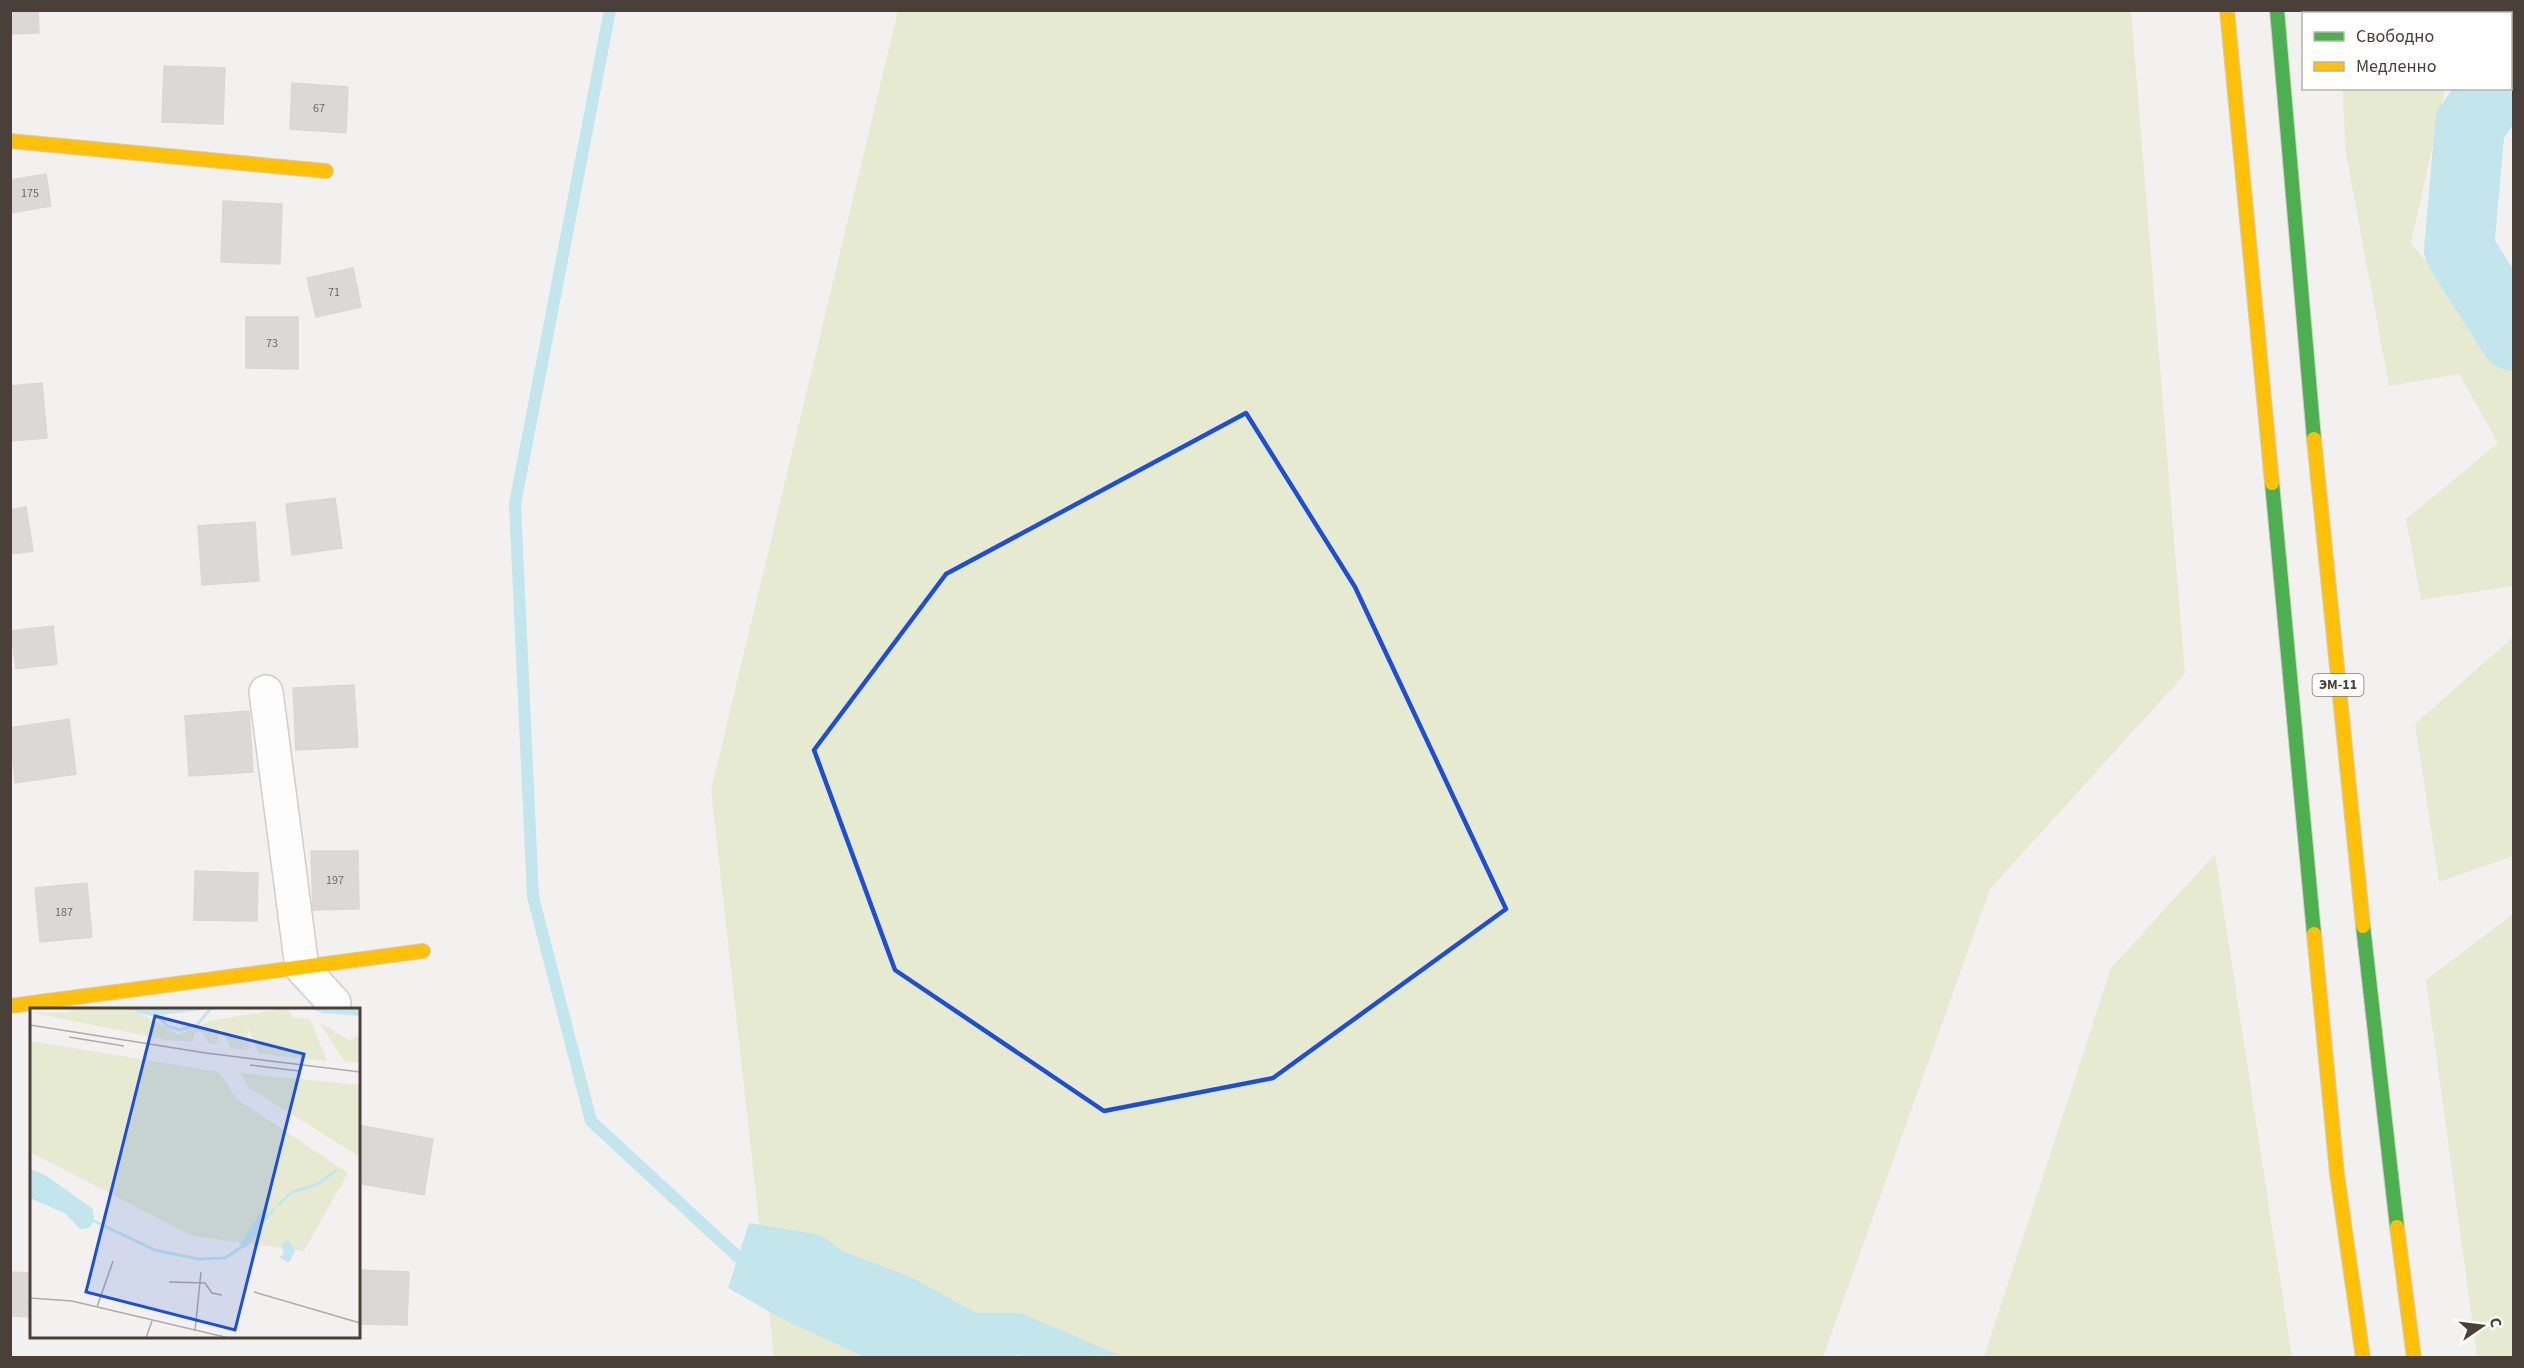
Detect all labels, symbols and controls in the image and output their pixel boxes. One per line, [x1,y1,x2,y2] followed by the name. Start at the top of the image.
[2302,12,2512,90] legend
[2356,24,2434,49] text: Свободно
[2356,54,2436,79] text: Медленно
[313,100,325,117] house number: 67
[21,185,39,202] house number: 175
[328,284,340,301] house number: 71
[266,335,278,352] house number: 73
[2312,674,2364,696] road number: ЭМ-11
[326,872,344,889] house number: 197
[55,904,73,921] house number: 187
[30,1008,360,1338] inset map
[2452,1296,2512,1356] north arrow
[2484,1315,2507,1330] text: С

